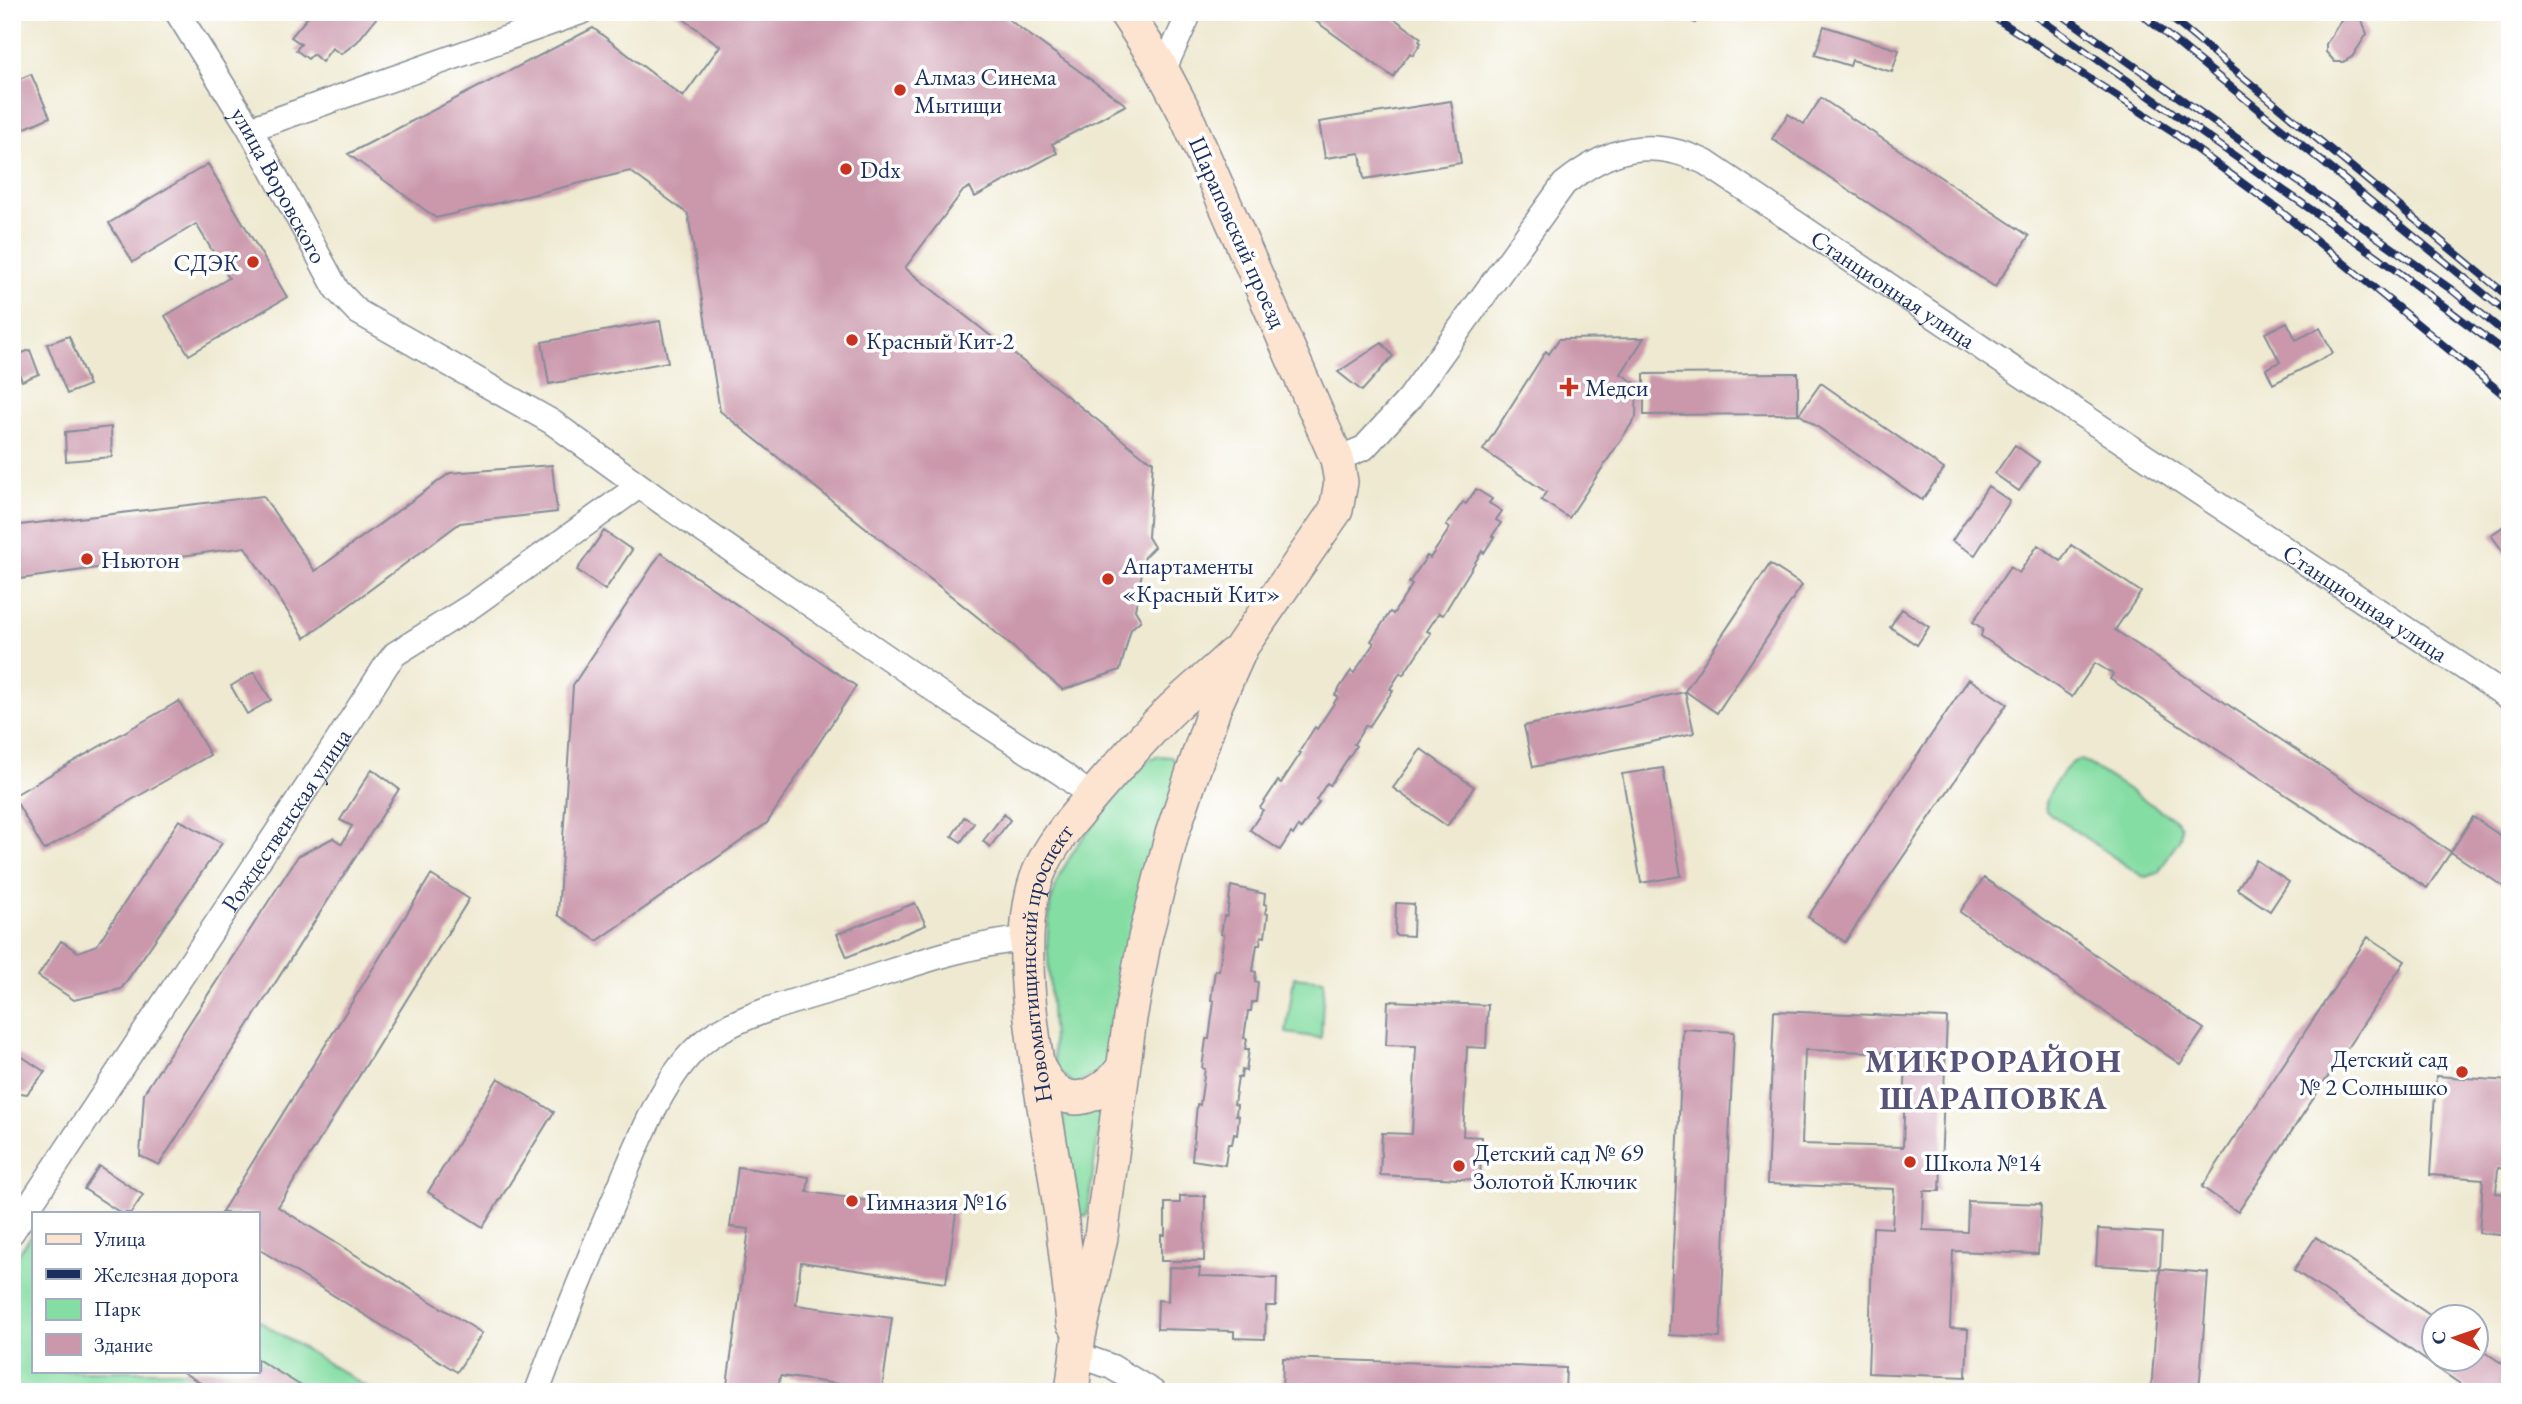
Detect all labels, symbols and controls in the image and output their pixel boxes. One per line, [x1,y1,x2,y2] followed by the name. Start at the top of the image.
[913,61,1057,120] place label: Алмаз Синема Мытищи
[892,82,908,98] marker: Алмаз Синема Мытищи
[224,100,335,269] street label: улица Воровского
[1182,131,1294,333] street label: Шараповский проезд
[860,154,901,185] place label: Ddx
[838,161,854,177] marker: Ddx
[1805,222,1982,355] street label: Станционная улица
[174,247,239,278] place label: СДЭК
[245,254,261,270] marker: СДЭК
[866,325,1014,356] place label: Красный Кит-2
[844,332,860,348] marker: Красный Кит-2
[1585,372,1649,403] place label: Медси
[1559,377,1579,397] marker: Медси
[2277,537,2455,669] street label: Станционная улица
[101,544,180,575] place label: Ньютон
[1121,550,1280,609] place label: Апартаменты «Красный Кит»
[79,551,95,567] marker: Ньютон
[1100,571,1116,587] marker: Апартаменты «Красный Кит»
[214,722,358,917] street label: Рождественская улица
[1011,817,1080,1105] street label: Новомытищинский проспект
[1865,1040,2123,1119] district label: МИКРОРАЙОН ШАРАПОВКА
[2300,1043,2448,1102] place label: Детский сад № 2 Солнышко
[2454,1064,2470,1080] marker: Детский сад № 2 Солнышко
[1473,1137,1644,1196] place label: Детский сад № 69 Золотой Ключик
[1924,1147,2041,1178] place label: Школа №14
[1902,1154,1918,1170] marker: Школа №14
[1451,1158,1467,1174] marker: Детский сад № 69 Золотой Ключик
[866,1186,1007,1217] place label: Гимназия №16
[844,1193,860,1209] marker: Гимназия №16
[32,1212,259,1372] legend
[93,1225,146,1252] text: Улица
[93,1261,239,1288] text: Железная дорога
[94,1295,141,1322] text: Парк
[2420,1302,2490,1372] north arrow
[2426,1330,2451,1345] text: С
[94,1331,153,1358] text: Здание

